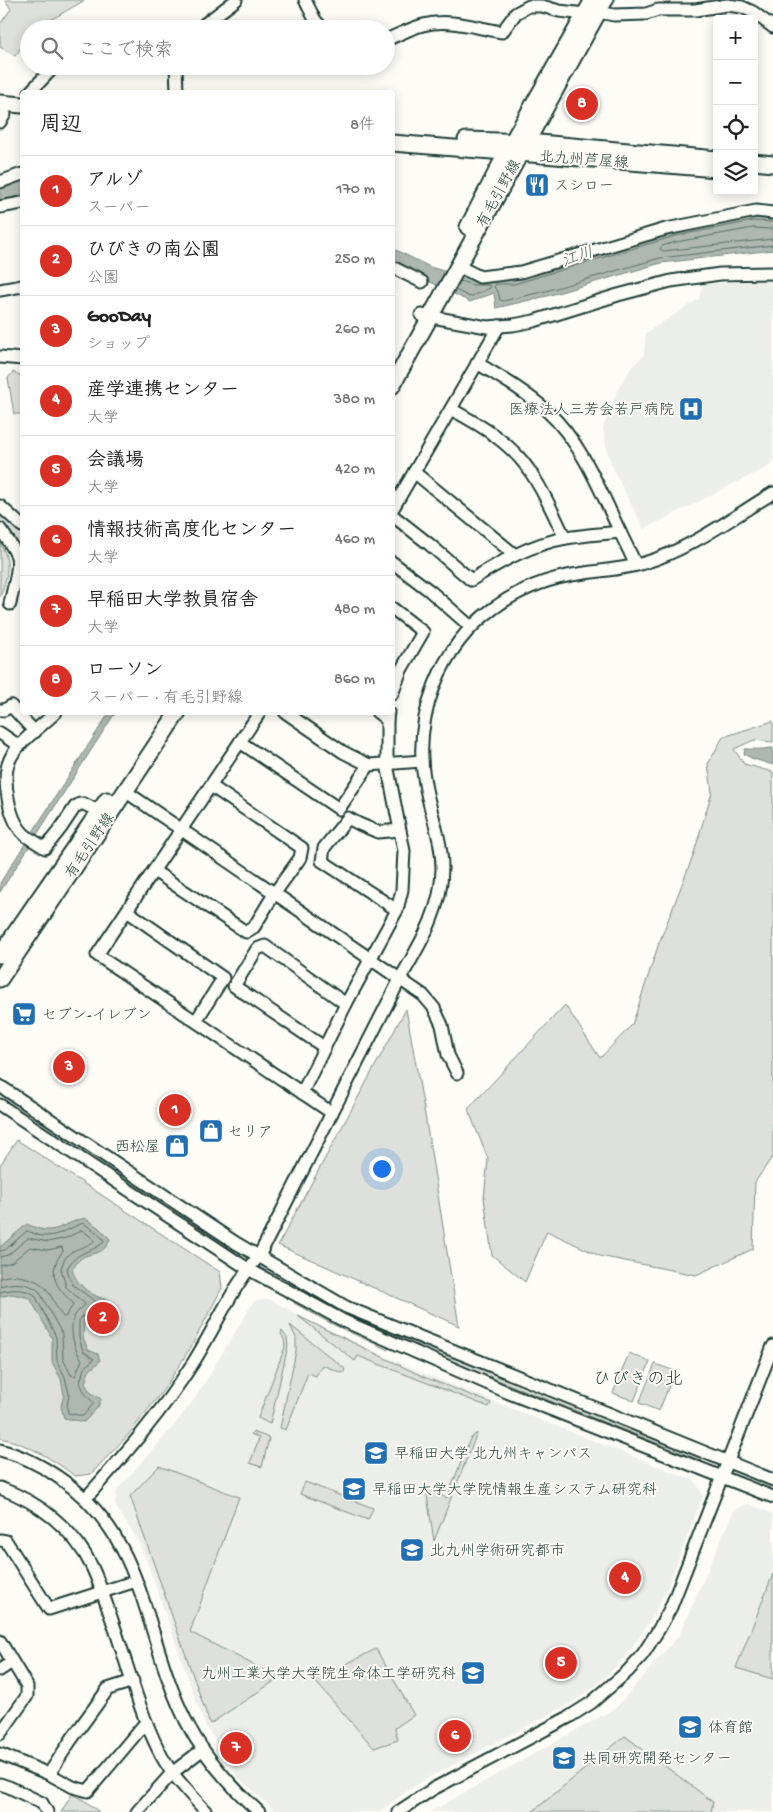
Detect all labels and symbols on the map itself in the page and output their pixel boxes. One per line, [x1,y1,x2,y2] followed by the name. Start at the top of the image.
[566,85,598,123] pin: 8
[538,148,629,173] street label: 北九州芦屋線
[473,156,526,231] street label: 有毛引野線
[524,172,550,198] restaurant icon: スシロー
[554,178,614,196] place label: スシロー
[560,243,596,273] water label: 江川
[678,396,704,422] hospital icon: 医療法人三芳会若戸病院
[509,401,674,420] place label: 医療法人三芳会若戸病院
[61,809,119,882] street label: 有毛引野線
[11,1001,37,1027] supermarket icon: セブン-イレブン
[42,1007,152,1025] place label: セブン-イレブン
[53,1048,85,1086] pin: 3
[159,1091,191,1129] pin: 1
[198,1118,224,1144] shop icon: セリア
[228,1124,273,1142] place label: セリア
[164,1133,190,1159] shop icon: 西松屋
[115,1139,160,1157] place label: 西松屋
[369,1156,395,1182] your location
[87,1299,119,1337] pin: 2
[593,1370,683,1391] district label: ひびきの北
[363,1440,389,1466] school or university icon: 早稲田大学 北九州キャンパス
[394,1446,592,1464] place label: 早稲田大学 北九州キャンパス
[341,1476,367,1502] school or university icon: 早稲田大学大学院情報生産システム研究科
[372,1481,657,1500] place label: 早稲田大学大学院情報生産システム研究科
[399,1537,425,1563] school or university icon: 北九州学術研究都市
[430,1542,565,1561] place label: 北九州学術研究都市
[609,1559,641,1597] pin: 4
[545,1644,577,1682] pin: 5
[460,1660,486,1686] school or university icon: 九州工業大学大学院生命体工学研究科
[201,1665,456,1684] place label: 九州工業大学大学院生命体工学研究科
[677,1714,703,1740] school or university icon: 体育館
[439,1717,471,1755] pin: 6
[708,1719,753,1738] place label: 体育館
[220,1729,252,1767] pin: 7
[551,1745,577,1771] school or university icon: 共同研究開発センター
[582,1750,731,1769] place label: 共同研究開発センター

